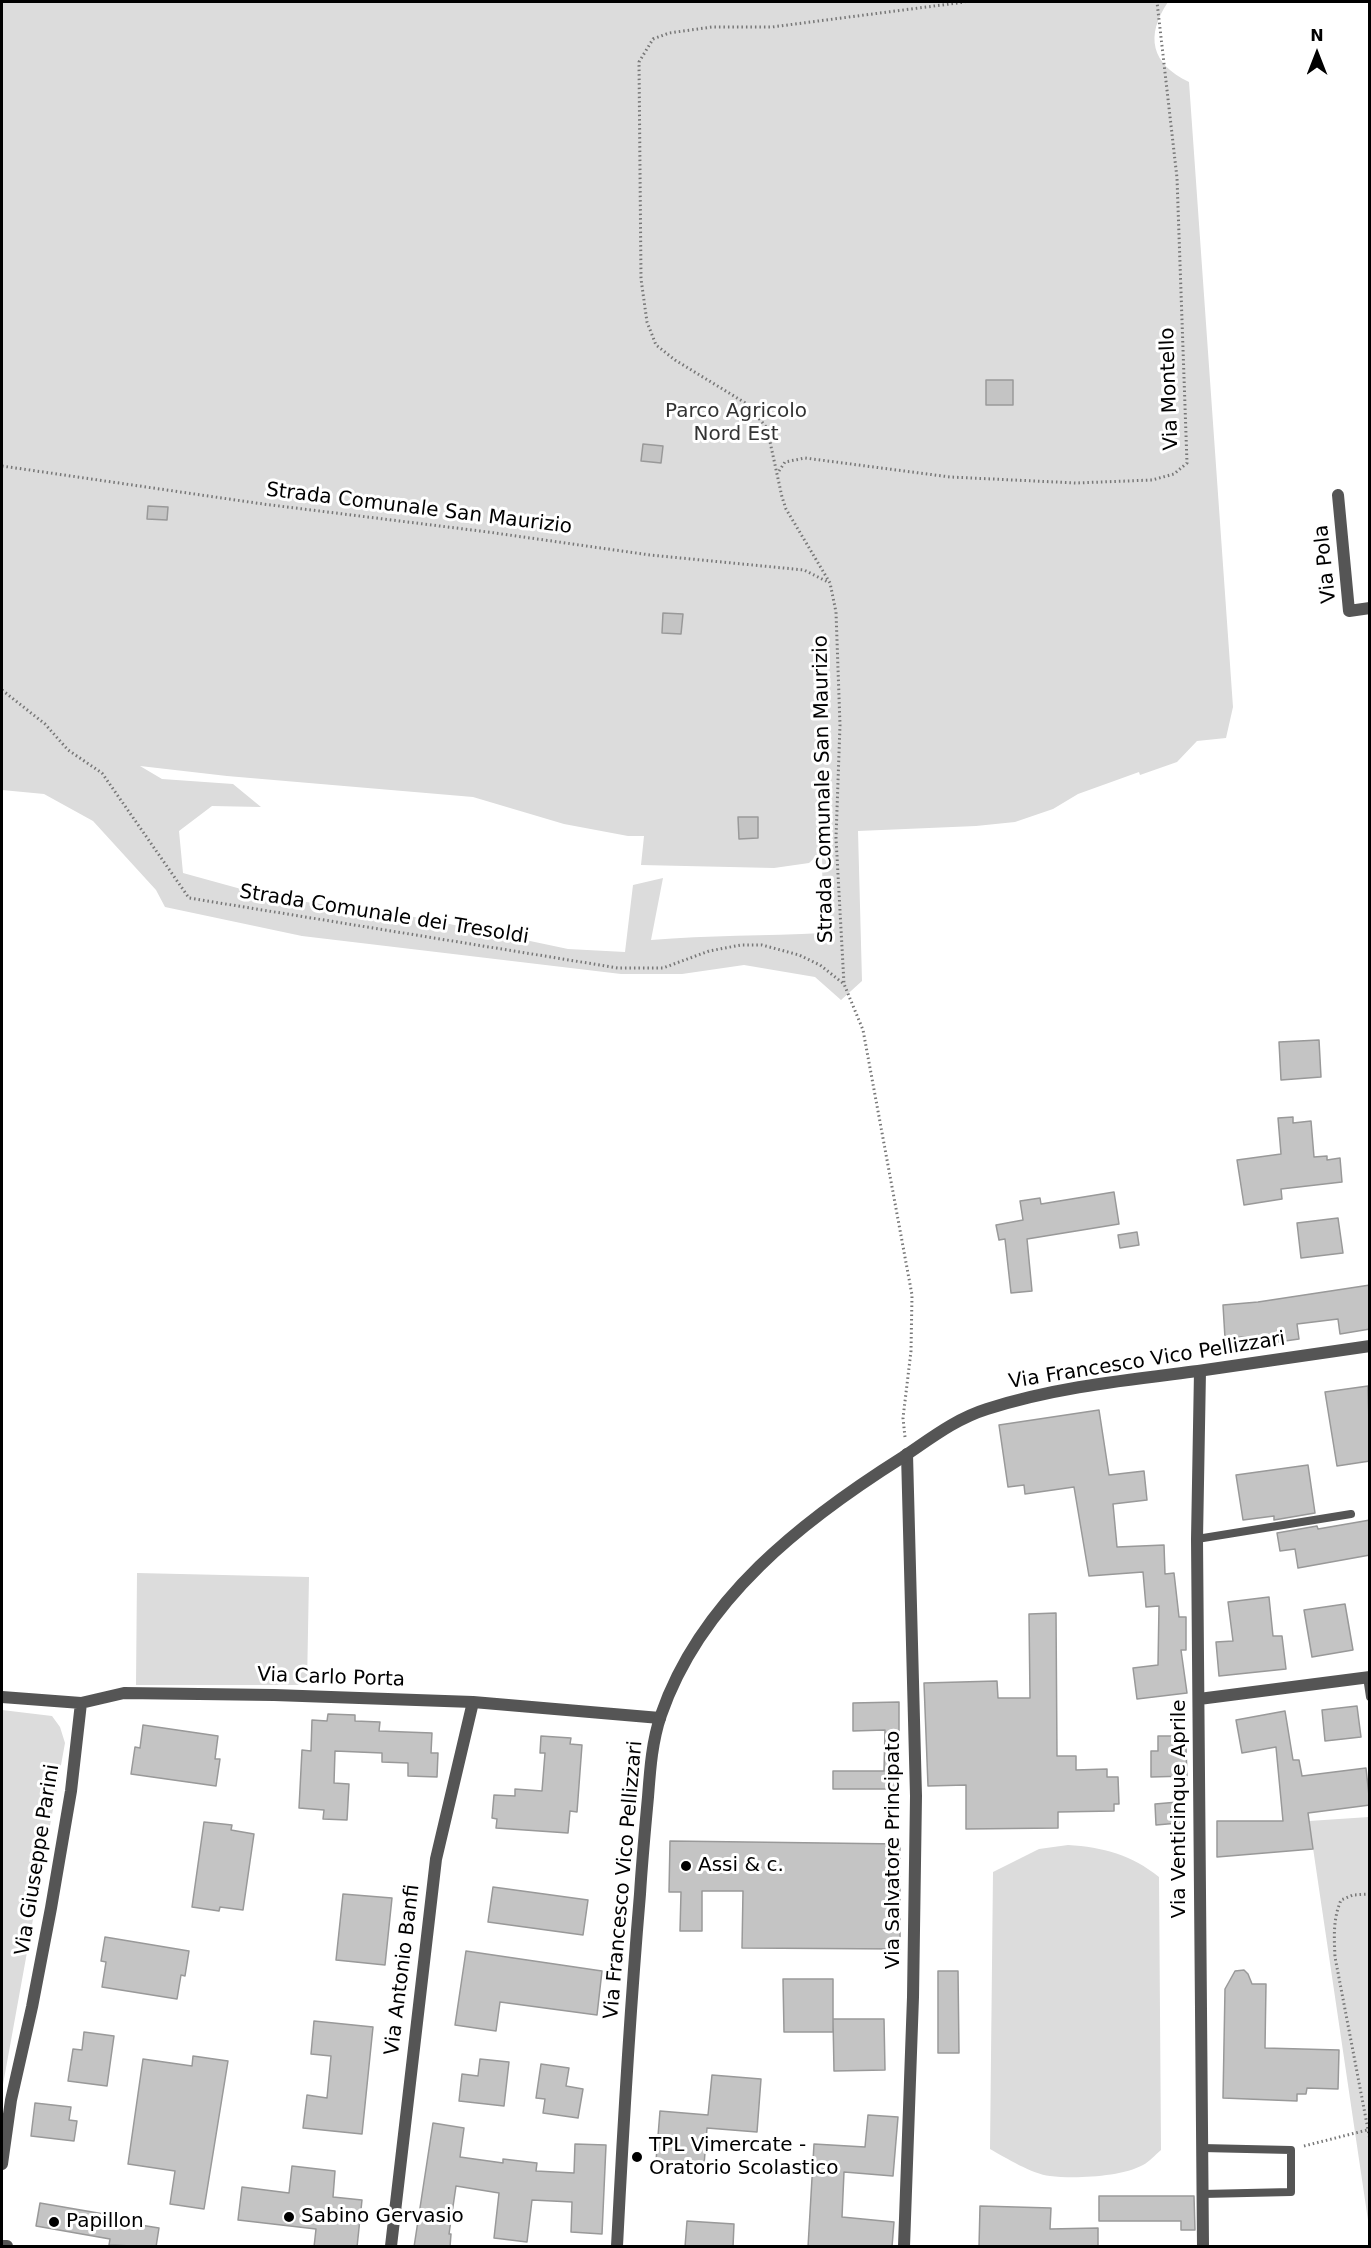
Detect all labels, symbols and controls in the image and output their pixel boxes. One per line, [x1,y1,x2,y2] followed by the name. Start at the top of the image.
[1287,24,1347,84] north arrow
[1310,26,1324,45] text: N
[1156,327,1184,451] street label: Via Montello
[665,400,807,447] park label: Parco Agricolo Nord Est
[265,478,573,540] street label: Strada Comunale San Maurizio
[1310,524,1342,604] street label: Via Pola
[809,635,839,943] street label: Strada Comunale San Maurizio
[238,880,530,950] street label: Strada Comunale dei Tresoldi
[1007,1327,1287,1395] street label: Via Francesco Vico Pellizzari
[257,1663,405,1693] street label: Via Carlo Porta
[1168,1699,1192,1919] street label: Via Venticinque Aprile
[882,1731,906,1969] street label: Via Salvatore Principato
[600,1740,648,2020] street label: Via Francesco Vico Pellizzari
[11,1763,65,1957] street label: Via Giuseppe Parini
[698,1854,784,1878] place label: Assi & c.
[679,1859,693,1873] marker: Assi & c.
[381,1883,425,2057] street label: Via Antonio Banfi
[649,2134,838,2181] place label: TPL Vimercate - Oratorio Scolastico
[630,2150,644,2164] marker: TPL Vimercate - Oratorio Scolastico
[301,2205,464,2229] place label: Sabino Gervasio
[66,2210,144,2234] place label: Papillon
[282,2210,296,2224] marker: Sabino Gervasio
[47,2215,61,2229] marker: Papillon

